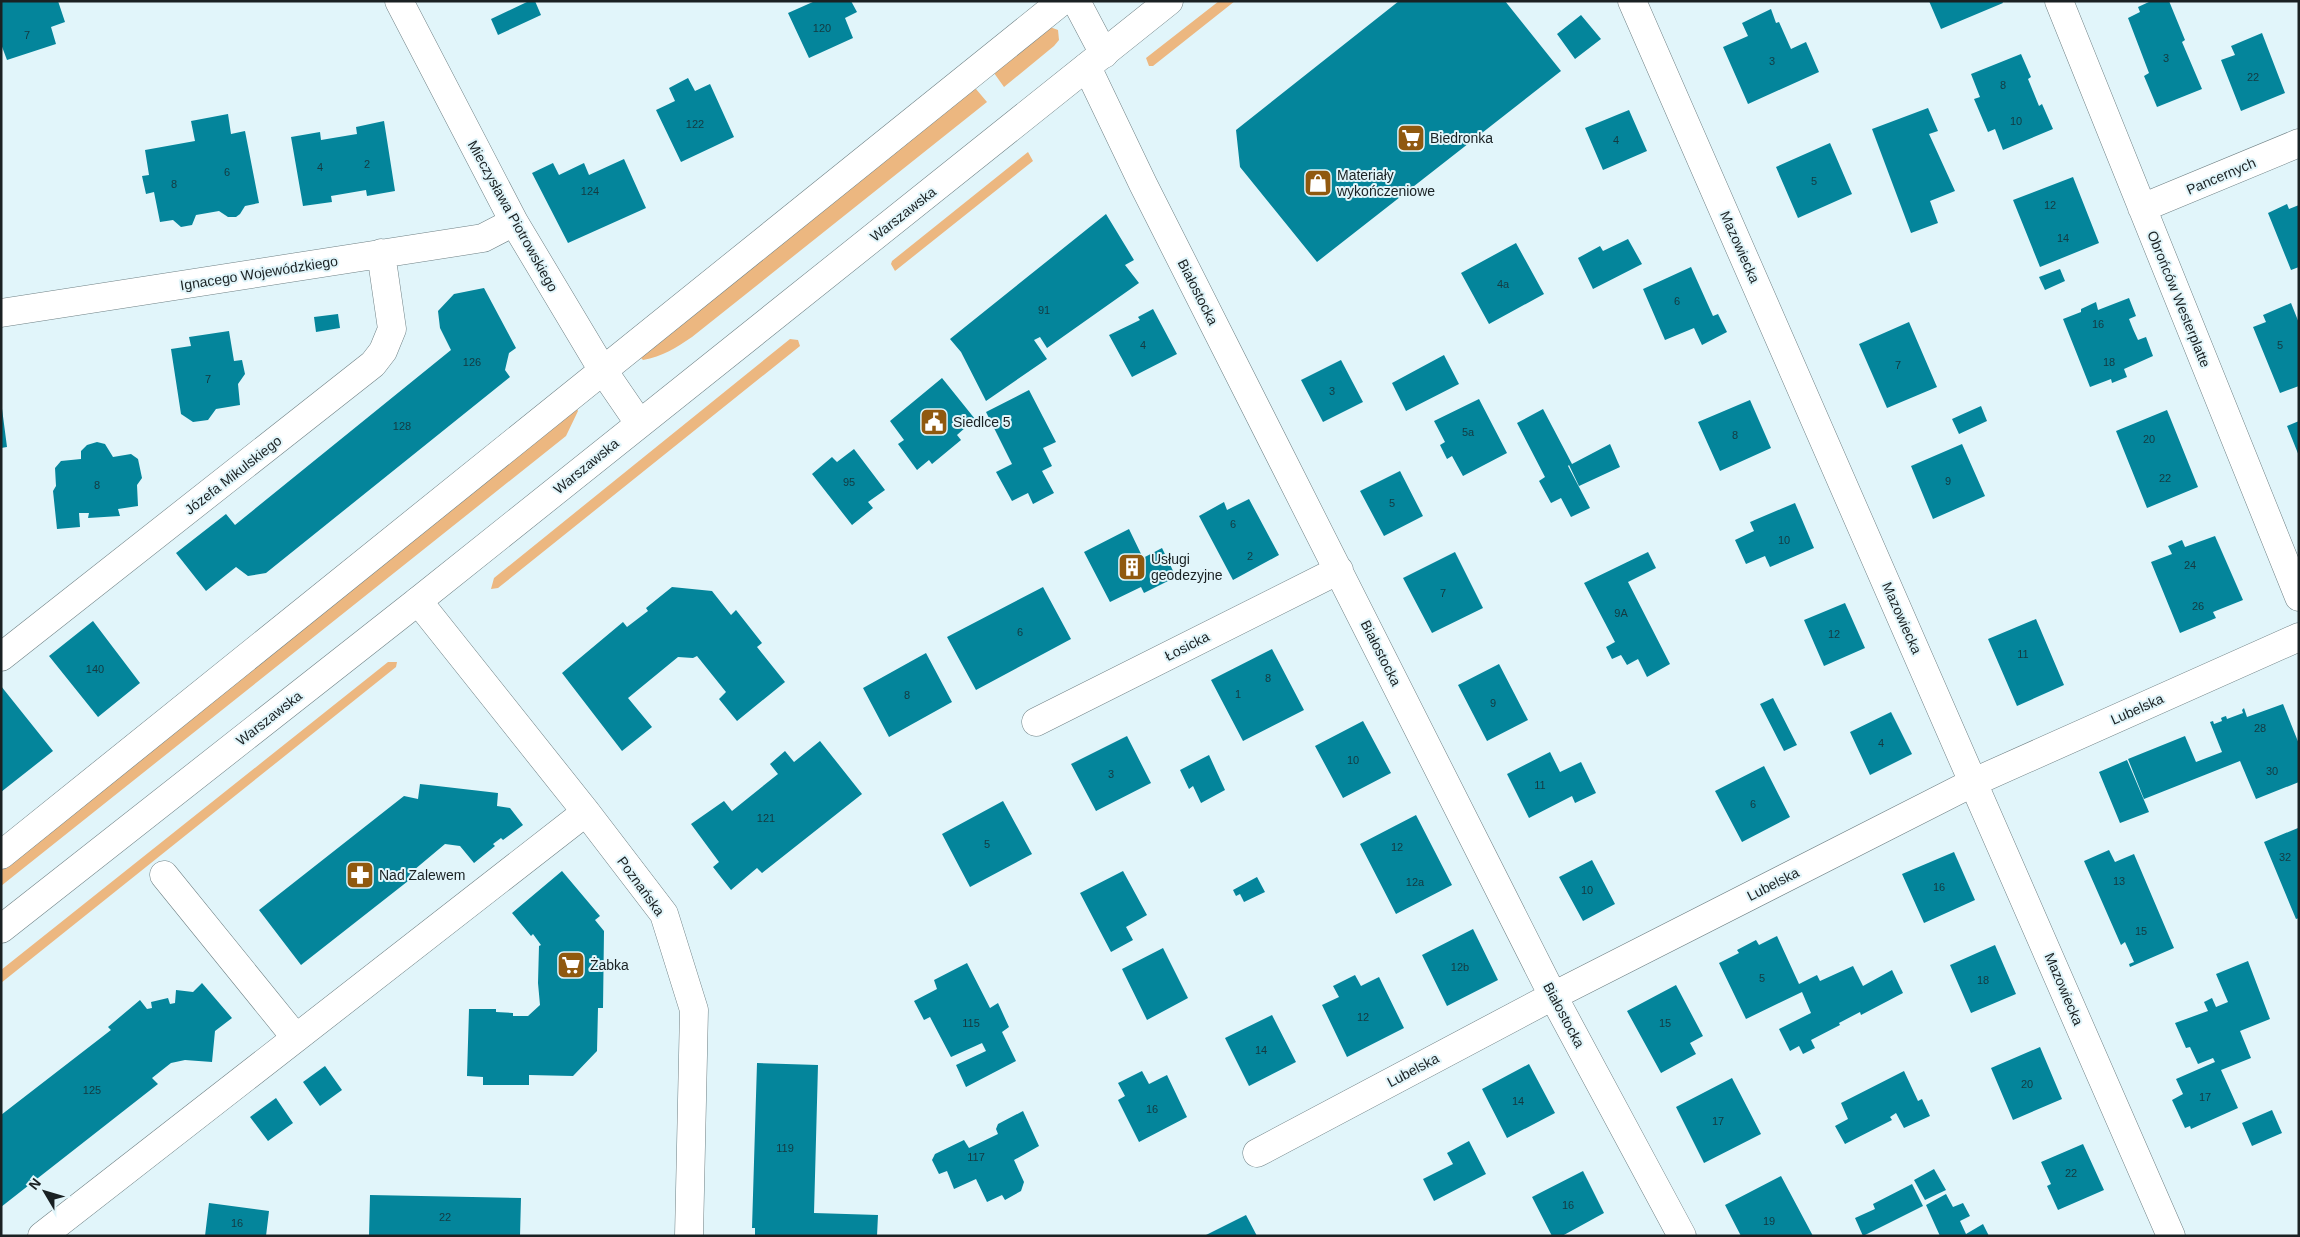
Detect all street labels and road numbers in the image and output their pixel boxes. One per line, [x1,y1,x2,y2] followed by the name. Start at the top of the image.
[465,138,561,295] street label: Mieczysława Piotrowskiego
[2184,154,2258,198] street label: Pancernych
[867,183,939,245] street label: Warszawska
[1717,209,1763,286] street label: Mazowiecka
[2144,228,2214,370] street label: Obrońców Westerplatte
[179,253,339,293] street label: Ignacego Wojewódzkiego
[1175,256,1221,328] street label: Białostocka
[181,432,285,518] street label: Józefa Mikulskiego
[550,435,622,497] street label: Warszawska
[1879,580,1925,657] street label: Mazowiecka
[1358,617,1404,689] street label: Białostocka
[1162,628,1212,664] street label: Łosicka
[233,687,305,749] street label: Warszawska
[2108,690,2166,728] street label: Lubelska
[614,853,668,919] street label: Poznańska
[1744,864,1802,904] street label: Lubelska
[2042,950,2086,1028] street label: Mazowiecka
[1540,980,1588,1051] street label: Białostocka
[1385,1050,1442,1090] street label: Lubelska

